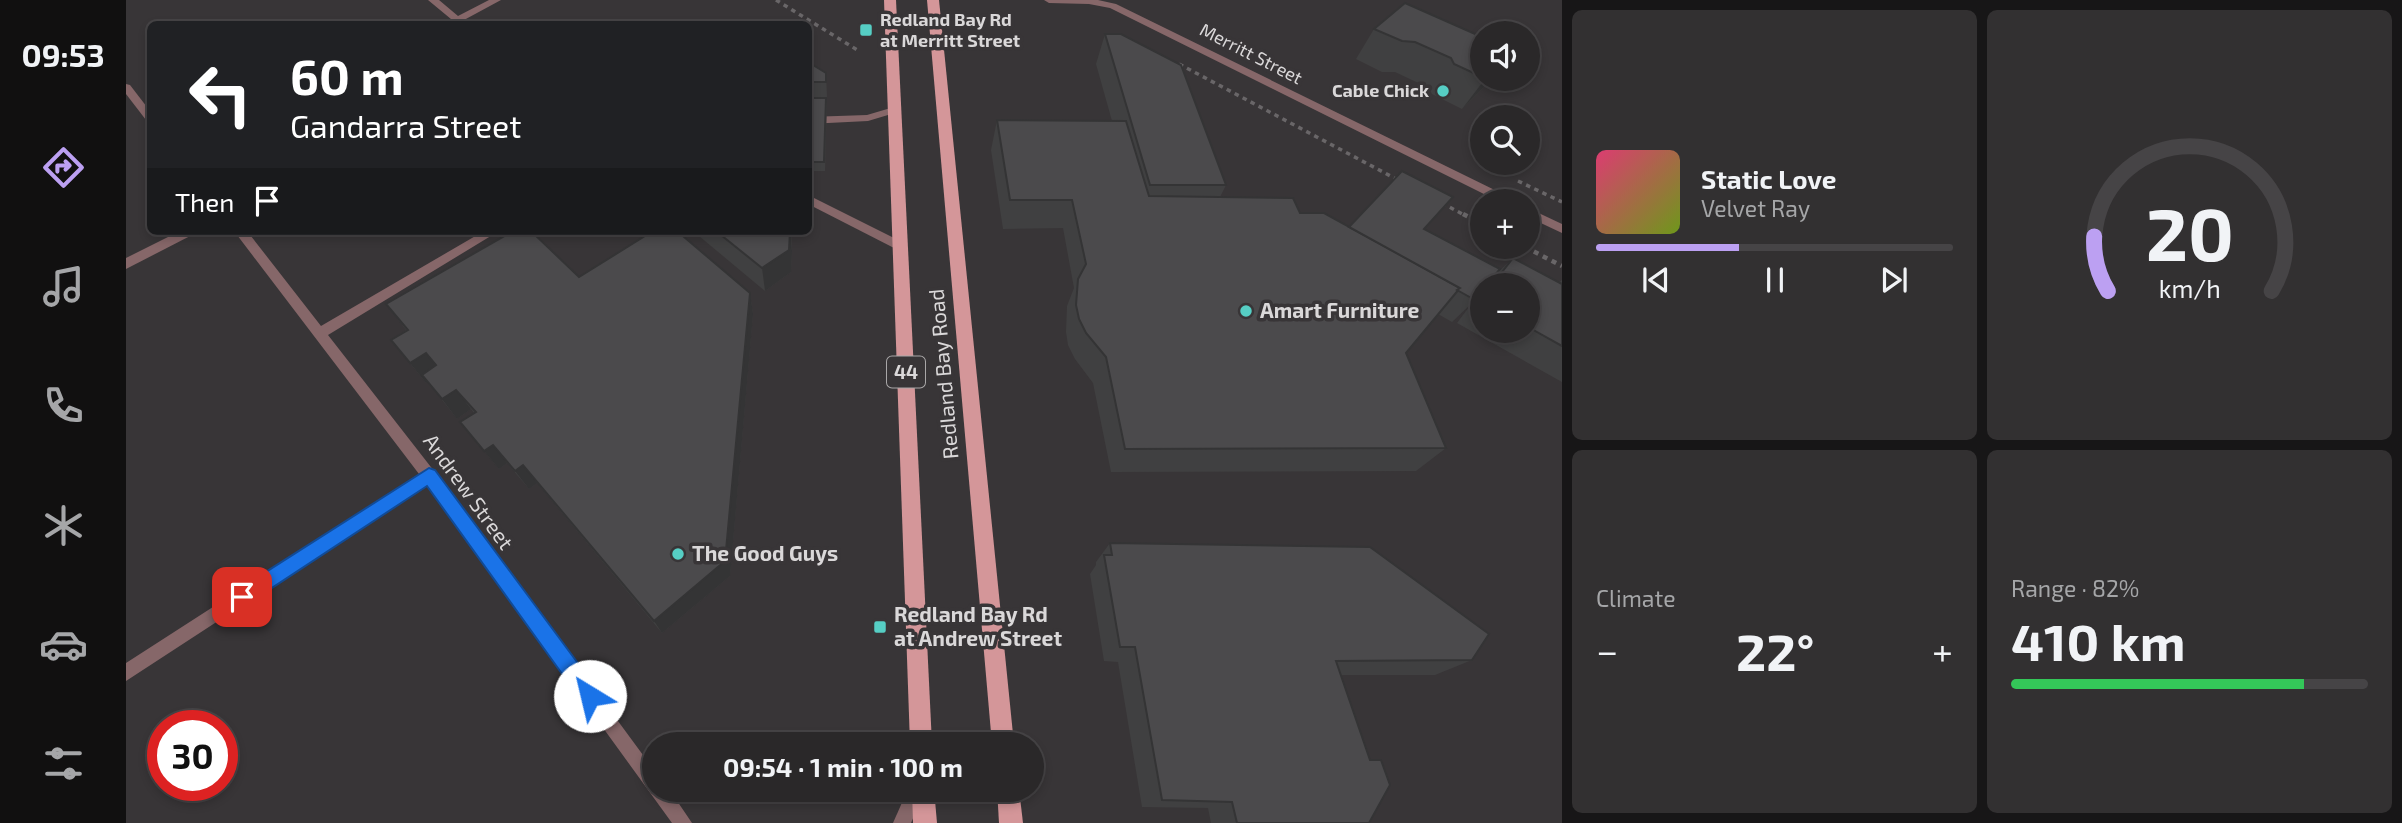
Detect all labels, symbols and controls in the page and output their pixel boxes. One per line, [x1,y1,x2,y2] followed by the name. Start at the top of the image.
[880,8,1021,51] place label: Redland Bay Rd at Merritt Street
[1197,18,1307,88] street label: Merritt Street
[1470,21,1540,343] map controls
[1470,21,1540,91] button: sound
[858,22,874,38] marker: Redland Bay Rd at Merritt Street
[21,35,105,73] text: 09:53
[290,46,404,105] text: 60 m
[175,49,266,140] icon: left
[1332,79,1429,101] place label: Cable Chick
[1435,83,1451,99] marker: Cable Chick
[1470,105,1540,175] button: search
[290,106,521,144] text: Gandarra Street
[39,143,88,192] icon: directions
[1701,163,1837,194] text: Static Love
[248,182,286,220] icon: arrive
[175,186,234,217] text: Then
[2145,188,2234,276] text: 20
[1470,189,1540,259] button: +
[1701,194,1810,222] text: Velvet Ray
[1637,261,1675,299] icon: previous
[1756,261,1794,299] icon: pause
[1875,261,1913,299] icon: next
[39,262,88,311] icon: music
[1470,273,1540,343] button: −
[2158,273,2221,303] text: km/h
[923,288,962,460] street label: Redland Bay Road
[1260,297,1419,322] place label: Amart Furniture
[1238,303,1254,319] marker: Amart Furniture
[887,356,925,388] road number: 44
[39,381,88,430] icon: phone
[419,428,519,554] street label: Andrew Street
[39,501,88,550] icon: climate
[692,540,838,566] place label: The Good Guys
[670,546,686,562] marker: The Good Guys
[212,567,272,627] pin
[2011,574,2139,602] text: Range · 82%
[223,578,261,616] icon: arrive
[1596,584,1676,612] text: Climate
[894,601,1062,650] place label: Redland Bay Rd at Andrew Street
[2011,609,2186,671] text: 410 km
[872,619,888,635] marker: Redland Bay Rd at Andrew Street
[1736,619,1814,681] text: 22°
[39,620,88,669] icon: car
[1596,627,1618,673] text: −
[1932,627,1953,673] text: +
[553,659,627,733] position arrow
[147,710,238,801] speed limit sign: 30
[39,739,88,788] icon: filters
[723,751,963,782] text: 09:54 · 1 min · 100 m

